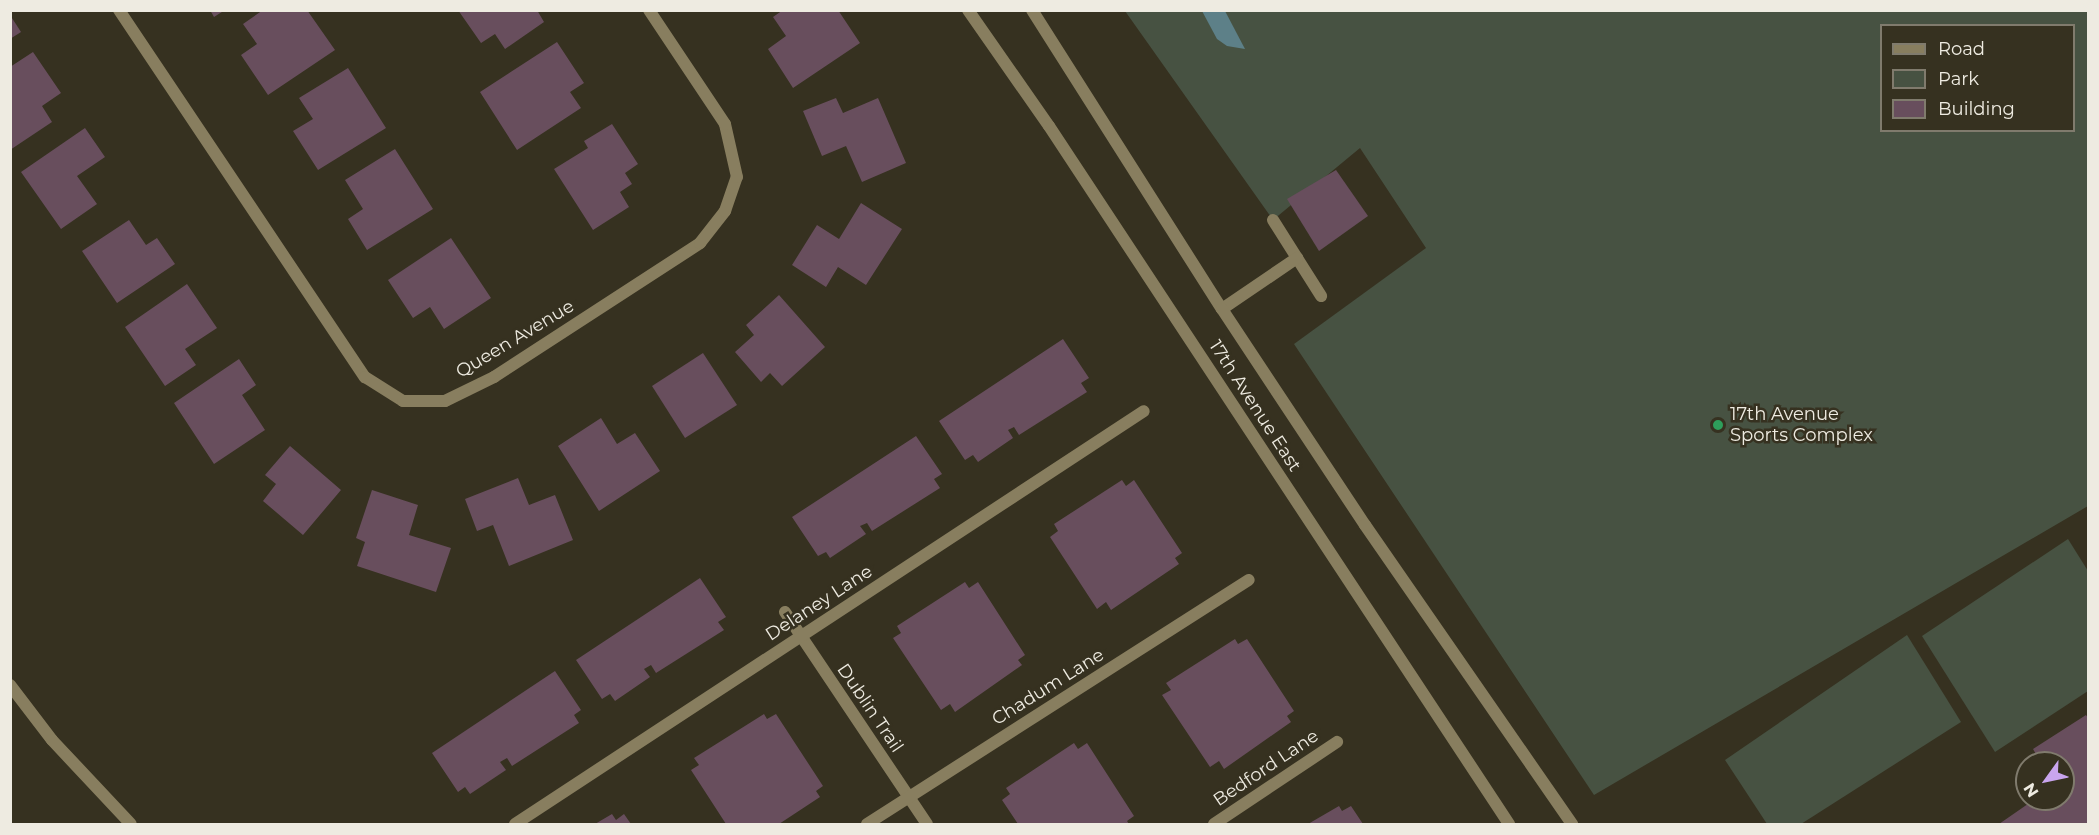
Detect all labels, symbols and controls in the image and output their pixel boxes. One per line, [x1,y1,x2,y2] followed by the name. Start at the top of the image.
[1880,24,2075,132] legend
[1938,38,1985,60] text: Road
[1938,68,1979,90] text: Park
[1938,98,2015,120] text: Building
[452,295,578,383] street label: Queen Avenue
[1204,336,1306,476] street label: 17th Avenue East
[1730,404,1873,446] place label: 17th Avenue Sports Complex
[1711,418,1725,432] marker: 17th Avenue Sports Complex
[762,560,876,646] street label: Delaney Lane
[988,644,1108,730] street label: Chadum Lane
[832,659,908,757] street label: Dublin Trail
[1209,725,1323,811] street label: Bedford Lane
[2015,751,2075,811] north arrow
[2020,779,2043,801] text: N

